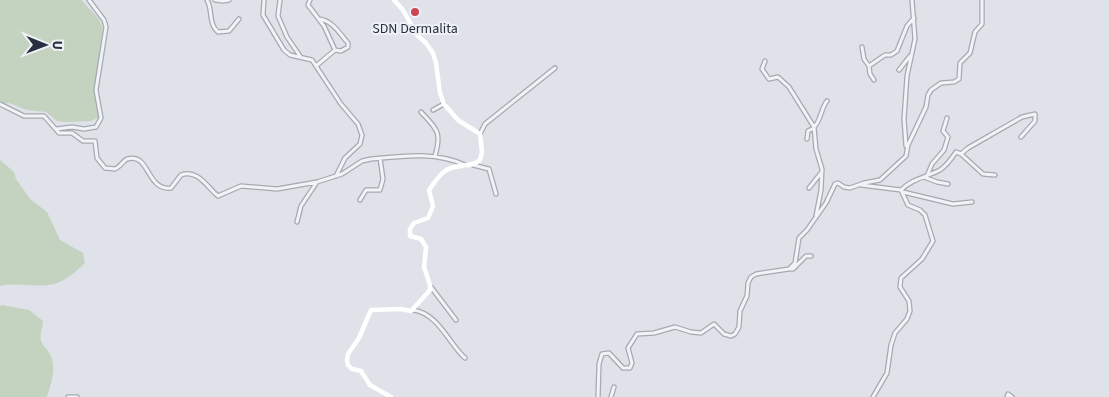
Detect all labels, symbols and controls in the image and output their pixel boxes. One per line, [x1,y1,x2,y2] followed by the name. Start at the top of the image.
[409,6,421,18] marker: SDN Dermalita
[372,19,458,39] place label: SDN Dermalita
[20,20,70,70] north arrow
[47,40,67,50] text: U

